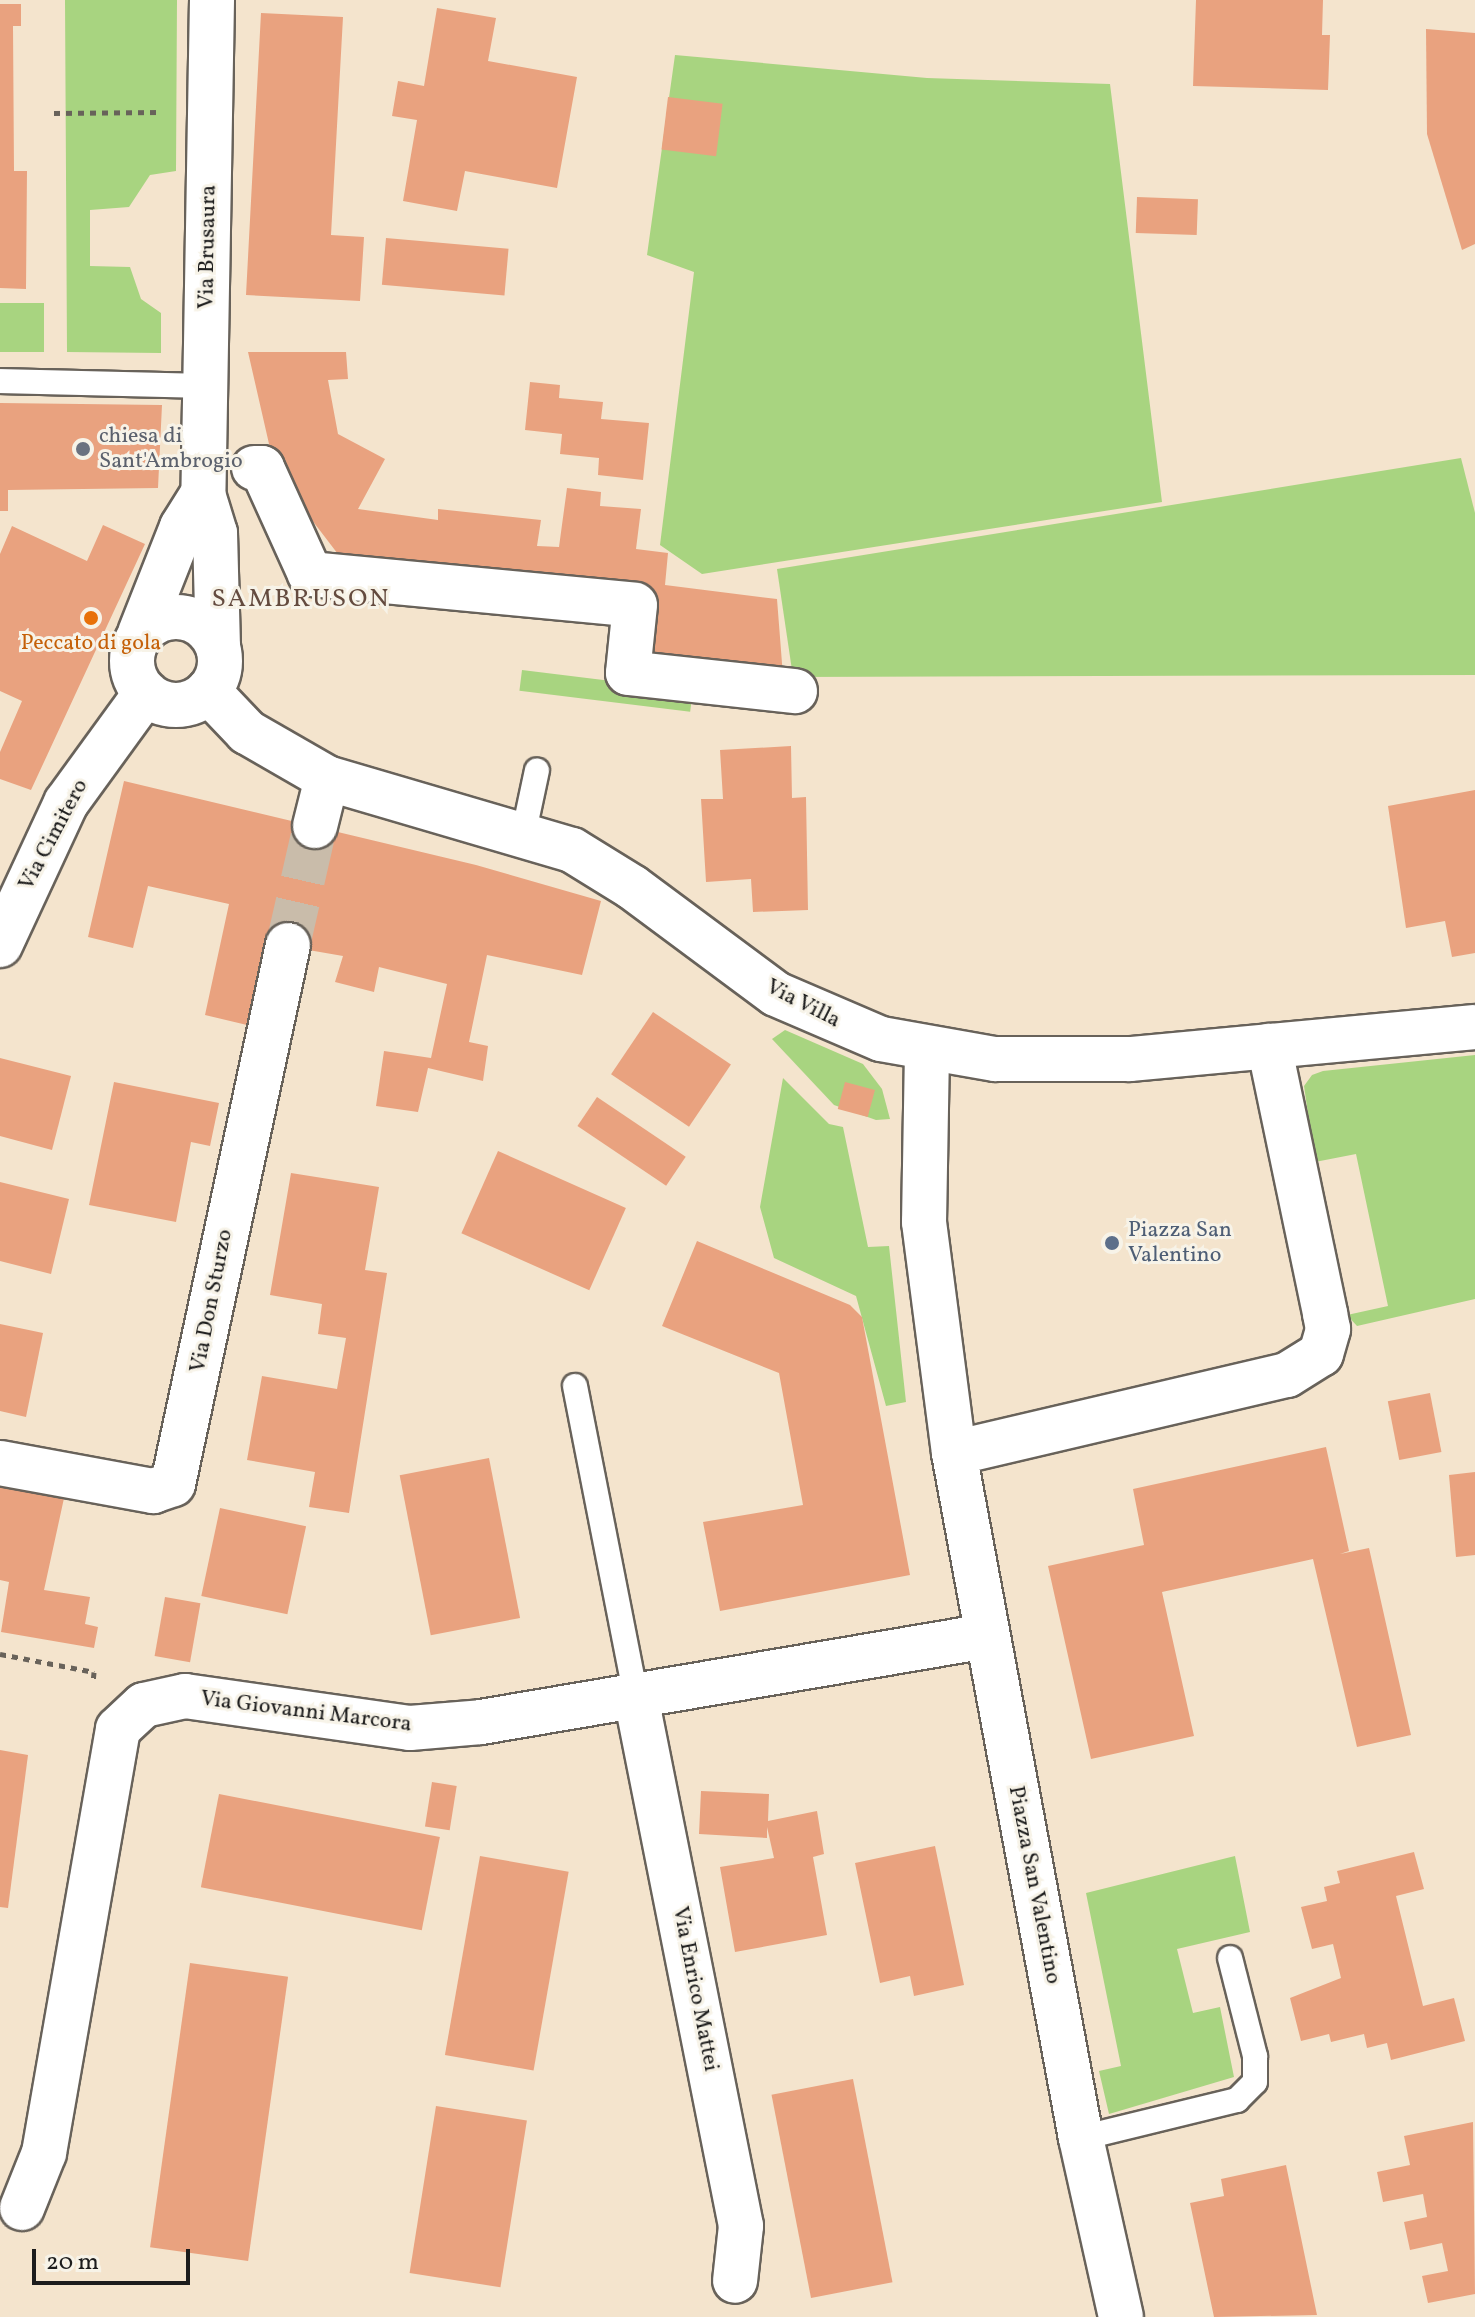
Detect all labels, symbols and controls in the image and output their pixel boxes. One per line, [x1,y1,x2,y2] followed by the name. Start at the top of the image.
[194,185,222,309] street label: Via Brusaura
[99,423,243,474] place label: chiesa di Sant'Ambrogio
[74,440,92,458] marker: chiesa di Sant'Ambrogio
[211,584,391,616] district label: SAMBRUSON
[82,609,100,627] marker: Peccato di gola
[21,631,161,657] place label: Peccato di gola
[14,775,94,895] street label: Via Cimitero
[761,974,845,1034] street label: Via Villa
[1128,1217,1232,1268] place label: Piazza San Valentino
[185,1227,239,1375] street label: Via Don Sturzo
[1103,1234,1121,1252] marker: Piazza San Valentino
[199,1686,413,1738] street label: Via Giovanni Marcora
[1002,1783,1066,1987] street label: Piazza San Valentino
[666,1904,724,2074] street label: Via Enrico Mattei
[36,2233,194,2283] scale bar
[46,2246,99,2280] text: 20 m

